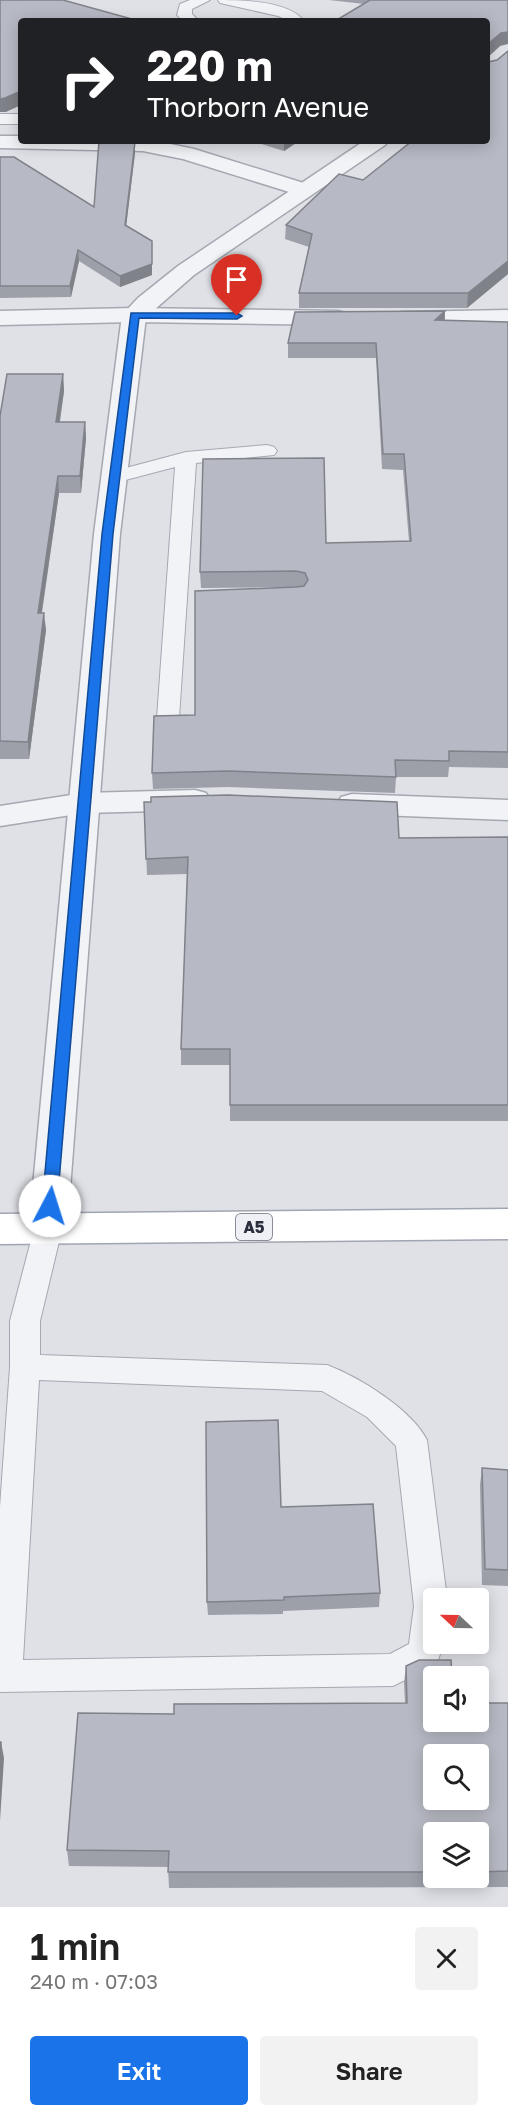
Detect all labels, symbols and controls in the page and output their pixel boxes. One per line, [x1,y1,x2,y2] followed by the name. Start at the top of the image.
[147,40,273,90] text: 220 m
[48,42,126,120] icon: right
[147,91,369,123] text: Thorborn Avenue
[211,254,262,316] pin
[220,263,253,296] icon: arrive
[18,1174,82,1238] position arrow
[236,1214,272,1240] road number: A5
[423,1588,489,1654] north arrow
[423,1588,489,1888] map controls
[423,1666,489,1732] button: sound
[423,1744,489,1810] button: search
[423,1822,489,1888] button: layers
[30,1925,120,1968] text: 1 min
[415,1927,478,1990] button: close
[30,1969,158,1993] text: 240 m · 07:03
[30,2036,248,2105] button: Exit
[260,2036,478,2105] button: Share

